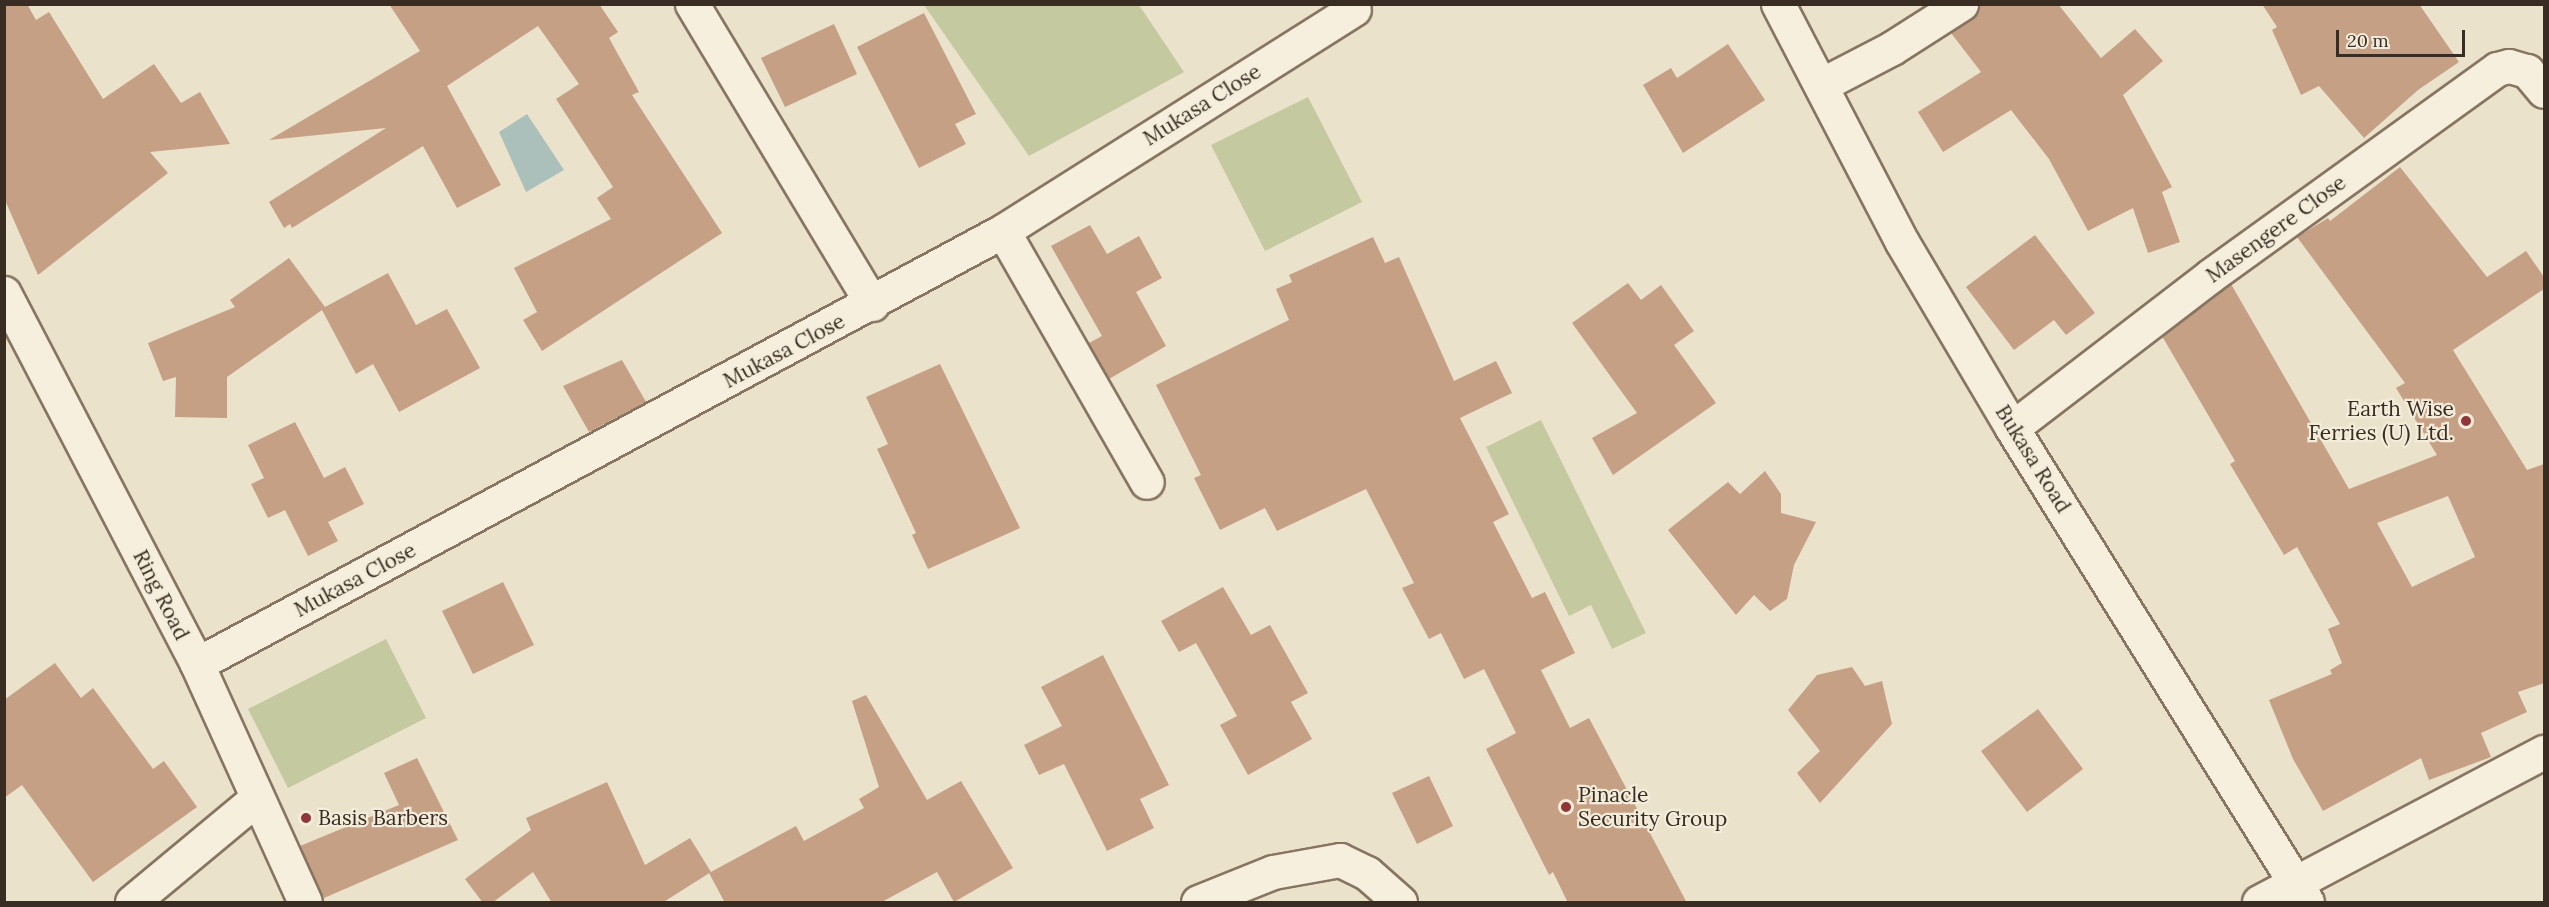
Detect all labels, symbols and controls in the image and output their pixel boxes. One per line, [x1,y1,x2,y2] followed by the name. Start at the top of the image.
[2339,18,2468,56] scale bar
[2347,29,2389,52] text: 20 m
[1139,59,1265,151] street label: Mukasa Close
[2201,170,2351,288] street label: Masengere Close
[719,308,849,394] street label: Mukasa Close
[2309,396,2454,446] place label: Earth Wise Ferries (U) Ltd.
[1990,400,2076,518] street label: Bukasa Road
[2459,414,2473,428] marker: Earth Wise Ferries (U) Ltd.
[290,537,420,623] street label: Mukasa Close
[128,546,194,644] street label: Ring Road
[1578,782,1727,832] place label: Pinacle Security Group
[1559,800,1573,814] marker: Pinacle Security Group
[318,805,448,831] place label: Basis Barbers
[299,811,313,825] marker: Basis Barbers

